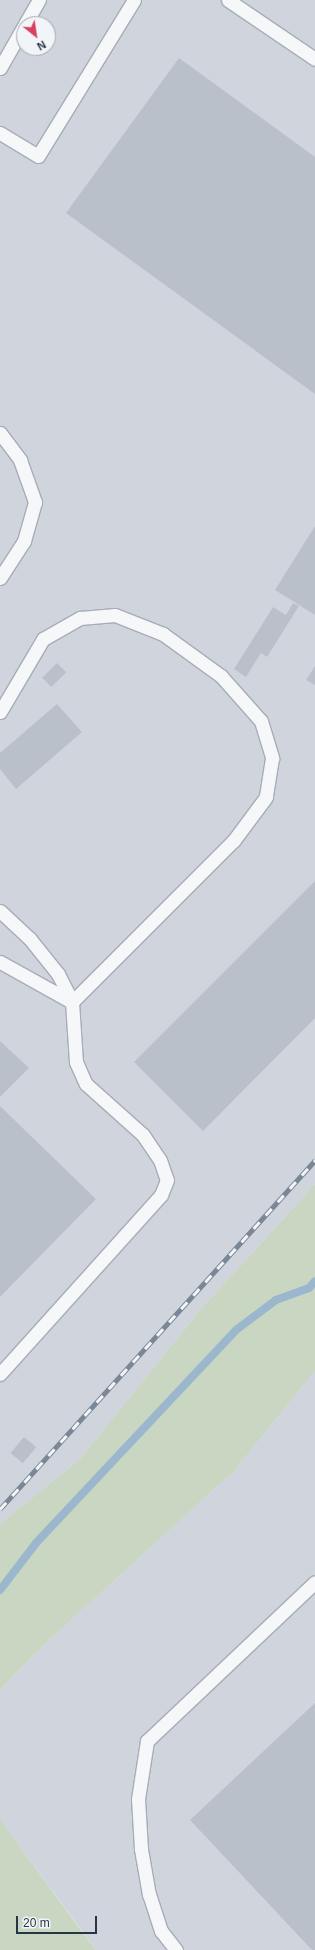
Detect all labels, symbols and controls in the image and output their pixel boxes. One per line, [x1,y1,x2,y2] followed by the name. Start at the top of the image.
[16,16,56,56] north arrow
[35,38,48,53] text: N
[18,1908,99,1934] scale bar
[23,1916,50,1930] text: 20 m

